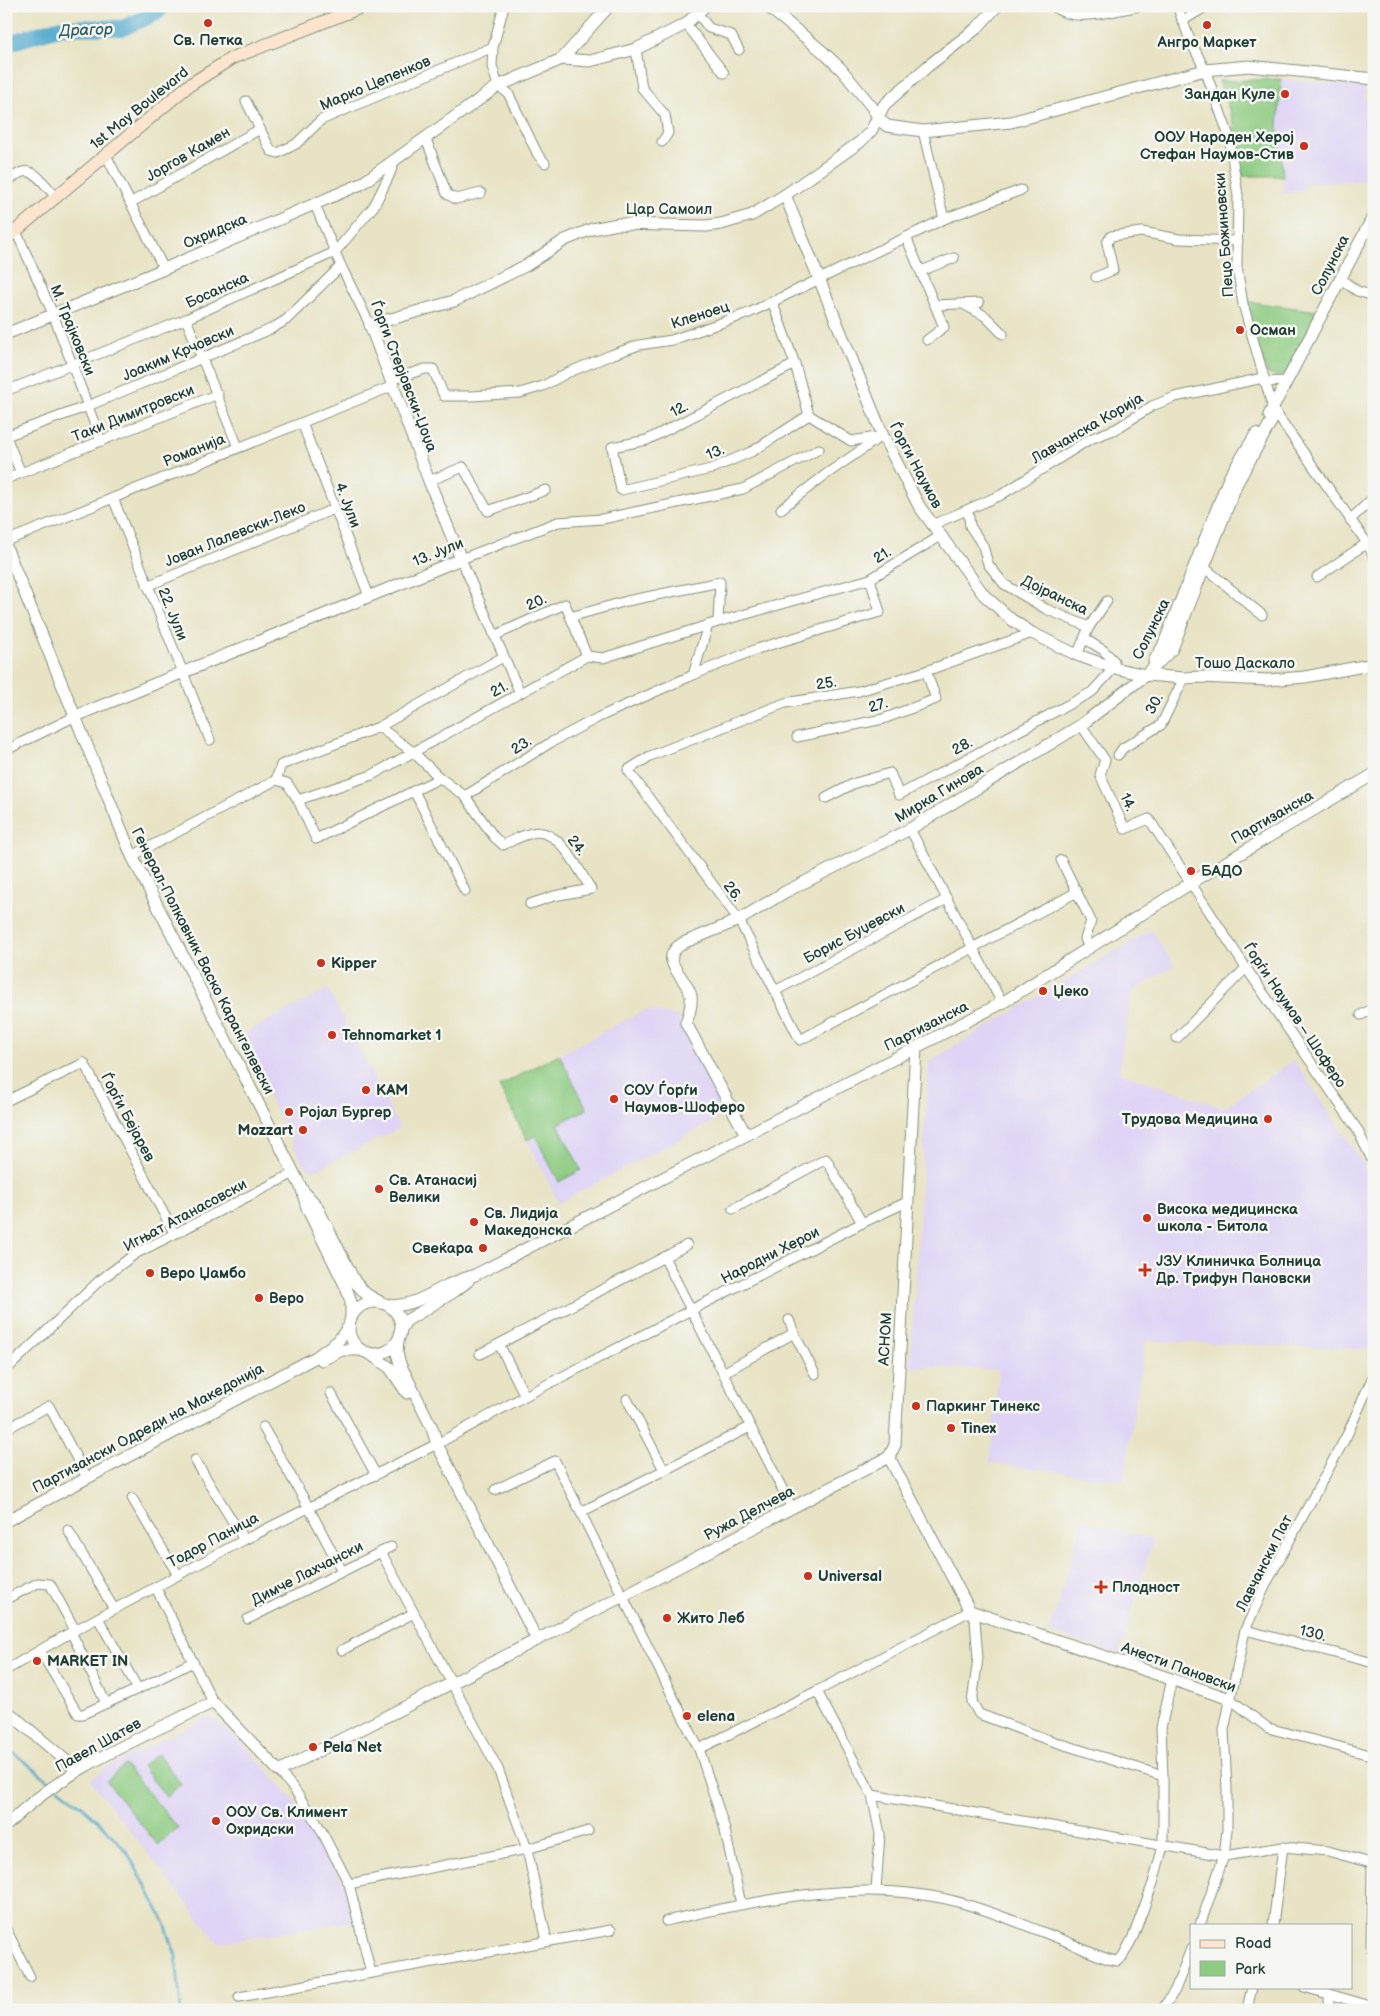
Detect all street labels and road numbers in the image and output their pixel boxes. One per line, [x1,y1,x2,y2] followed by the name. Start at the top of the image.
[317,52,433,115] street label: Марко Цепенков
[86,63,192,154] street label: 1st May Boulevard
[143,123,234,186] street label: Јоргов Камен
[1211,172,1238,298] street label: Пецо Божиновски
[626,200,712,219] street label: Цар Самоил
[180,209,250,253] street label: Охридска
[1307,232,1354,299] street label: Солунска
[183,268,252,313] street label: Босанска
[46,282,99,378] street label: М. Трајковски
[669,297,732,334] street label: Кленоец
[366,298,441,455] street label: Ѓорги Стерјовски-Џоџа
[120,321,237,386] street label: Јоаким Крчовски
[69,380,197,447] street label: Таки Димитровски
[1027,389,1147,469] street label: Лавчанска Корија
[667,397,691,422] street label: 12.
[885,419,946,512] street label: Ѓорги Наумов
[160,429,228,471] street label: Романија
[703,440,727,465] street label: 13.
[330,480,365,531] street label: 4. Јули
[162,498,308,571] street label: Јован Лалевски-Леко
[410,534,466,571] street label: 13. Јули
[870,543,895,568] street label: 21.
[1018,571,1091,620] street label: Дојранска
[153,585,192,644] street label: 22. Јули
[523,590,550,615] street label: 20.
[1129,595,1174,663] street label: Солунска
[1195,654,1295,673] street label: Тошо Даскало
[815,673,838,694] street label: 25.
[487,677,512,702] street label: 21.
[1141,690,1168,718] street label: 30.
[866,694,890,717] street label: 27.
[507,732,535,759] street label: 23.
[949,733,976,760] street label: 28.
[892,760,987,827] street label: Мирка Гинова
[1228,786,1317,849] street label: Партизанска
[1115,790,1140,814] street label: 14.
[127,825,278,1098] street label: Генерал-Полковник Васко Карангелевски
[563,831,591,859] street label: 24.
[719,877,747,905] street label: 26.
[800,899,908,968] street label: Борис Буџевски
[1239,939,1350,1092] street label: Ѓорѓи Наумов – Шоферо
[881,997,972,1056] street label: Партизанска
[96,1069,159,1165] street label: Ѓорѓи Бејарев
[120,1175,250,1256] street label: Игњат Атанасовски
[718,1222,823,1288] street label: Народни Херои
[875,1312,896,1367] street label: АСНОМ
[29,1359,267,1498] street label: Партизански Одреди на Македонија
[701,1482,798,1545] street label: Ружа Делчева
[165,1508,262,1572] street label: Тодор Паница
[1231,1512,1297,1616] street label: Лавчански Пат
[248,1537,366,1610] street label: Димче Лахчански
[1298,1621,1328,1646] street label: 130.
[1118,1638,1239,1697] street label: Анести Пановски
[52,1714,145,1777] street label: Павел Шатев

